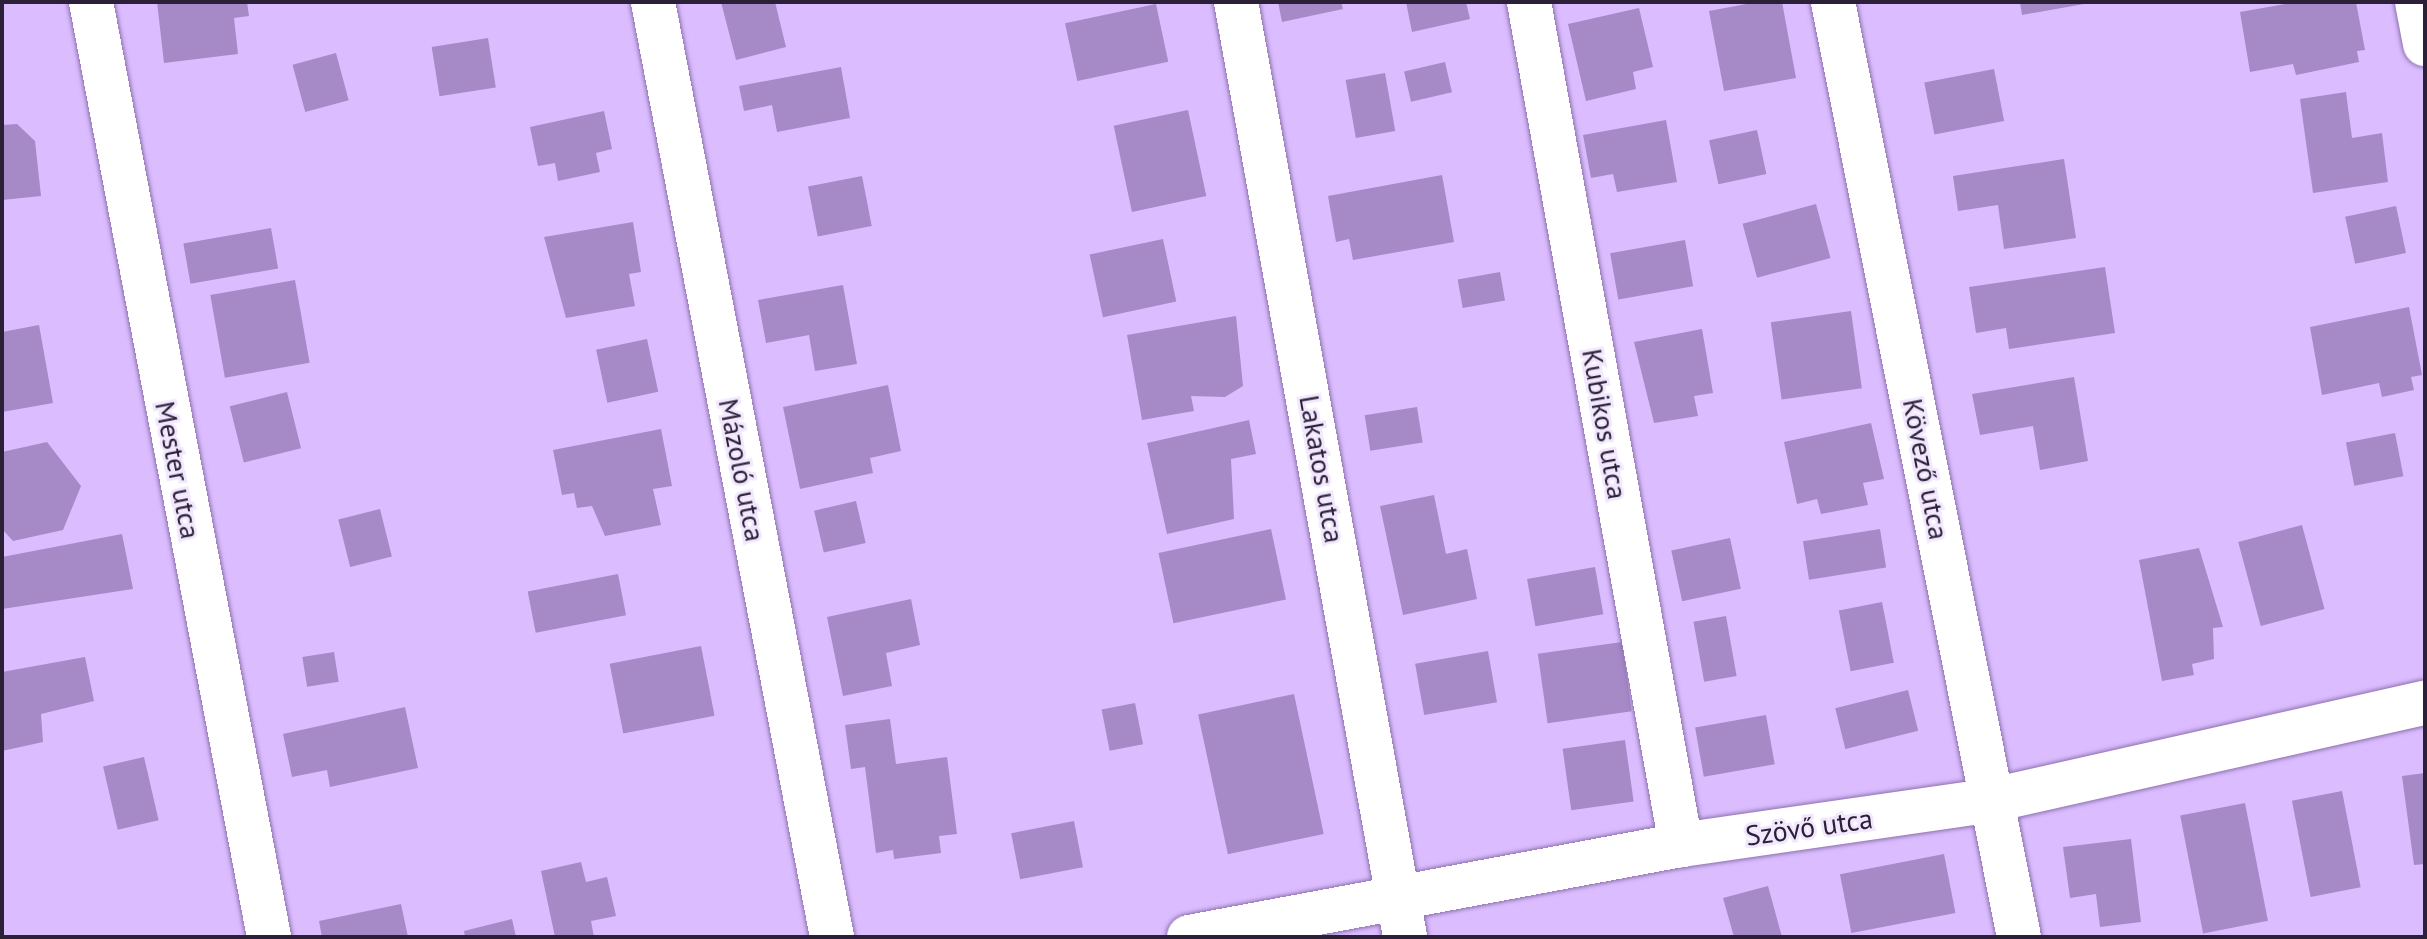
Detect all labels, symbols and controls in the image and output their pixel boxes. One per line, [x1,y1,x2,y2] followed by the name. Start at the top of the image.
[1575,346,1635,502] street label: Kubikos utca
[1292,393,1352,545] street label: Lakatos utca
[712,396,772,544] street label: Mázoló utca
[1896,396,1956,542] street label: Kövező utca
[148,398,208,542] street label: Mester utca
[1743,801,1875,853] street label: Szövő utca

